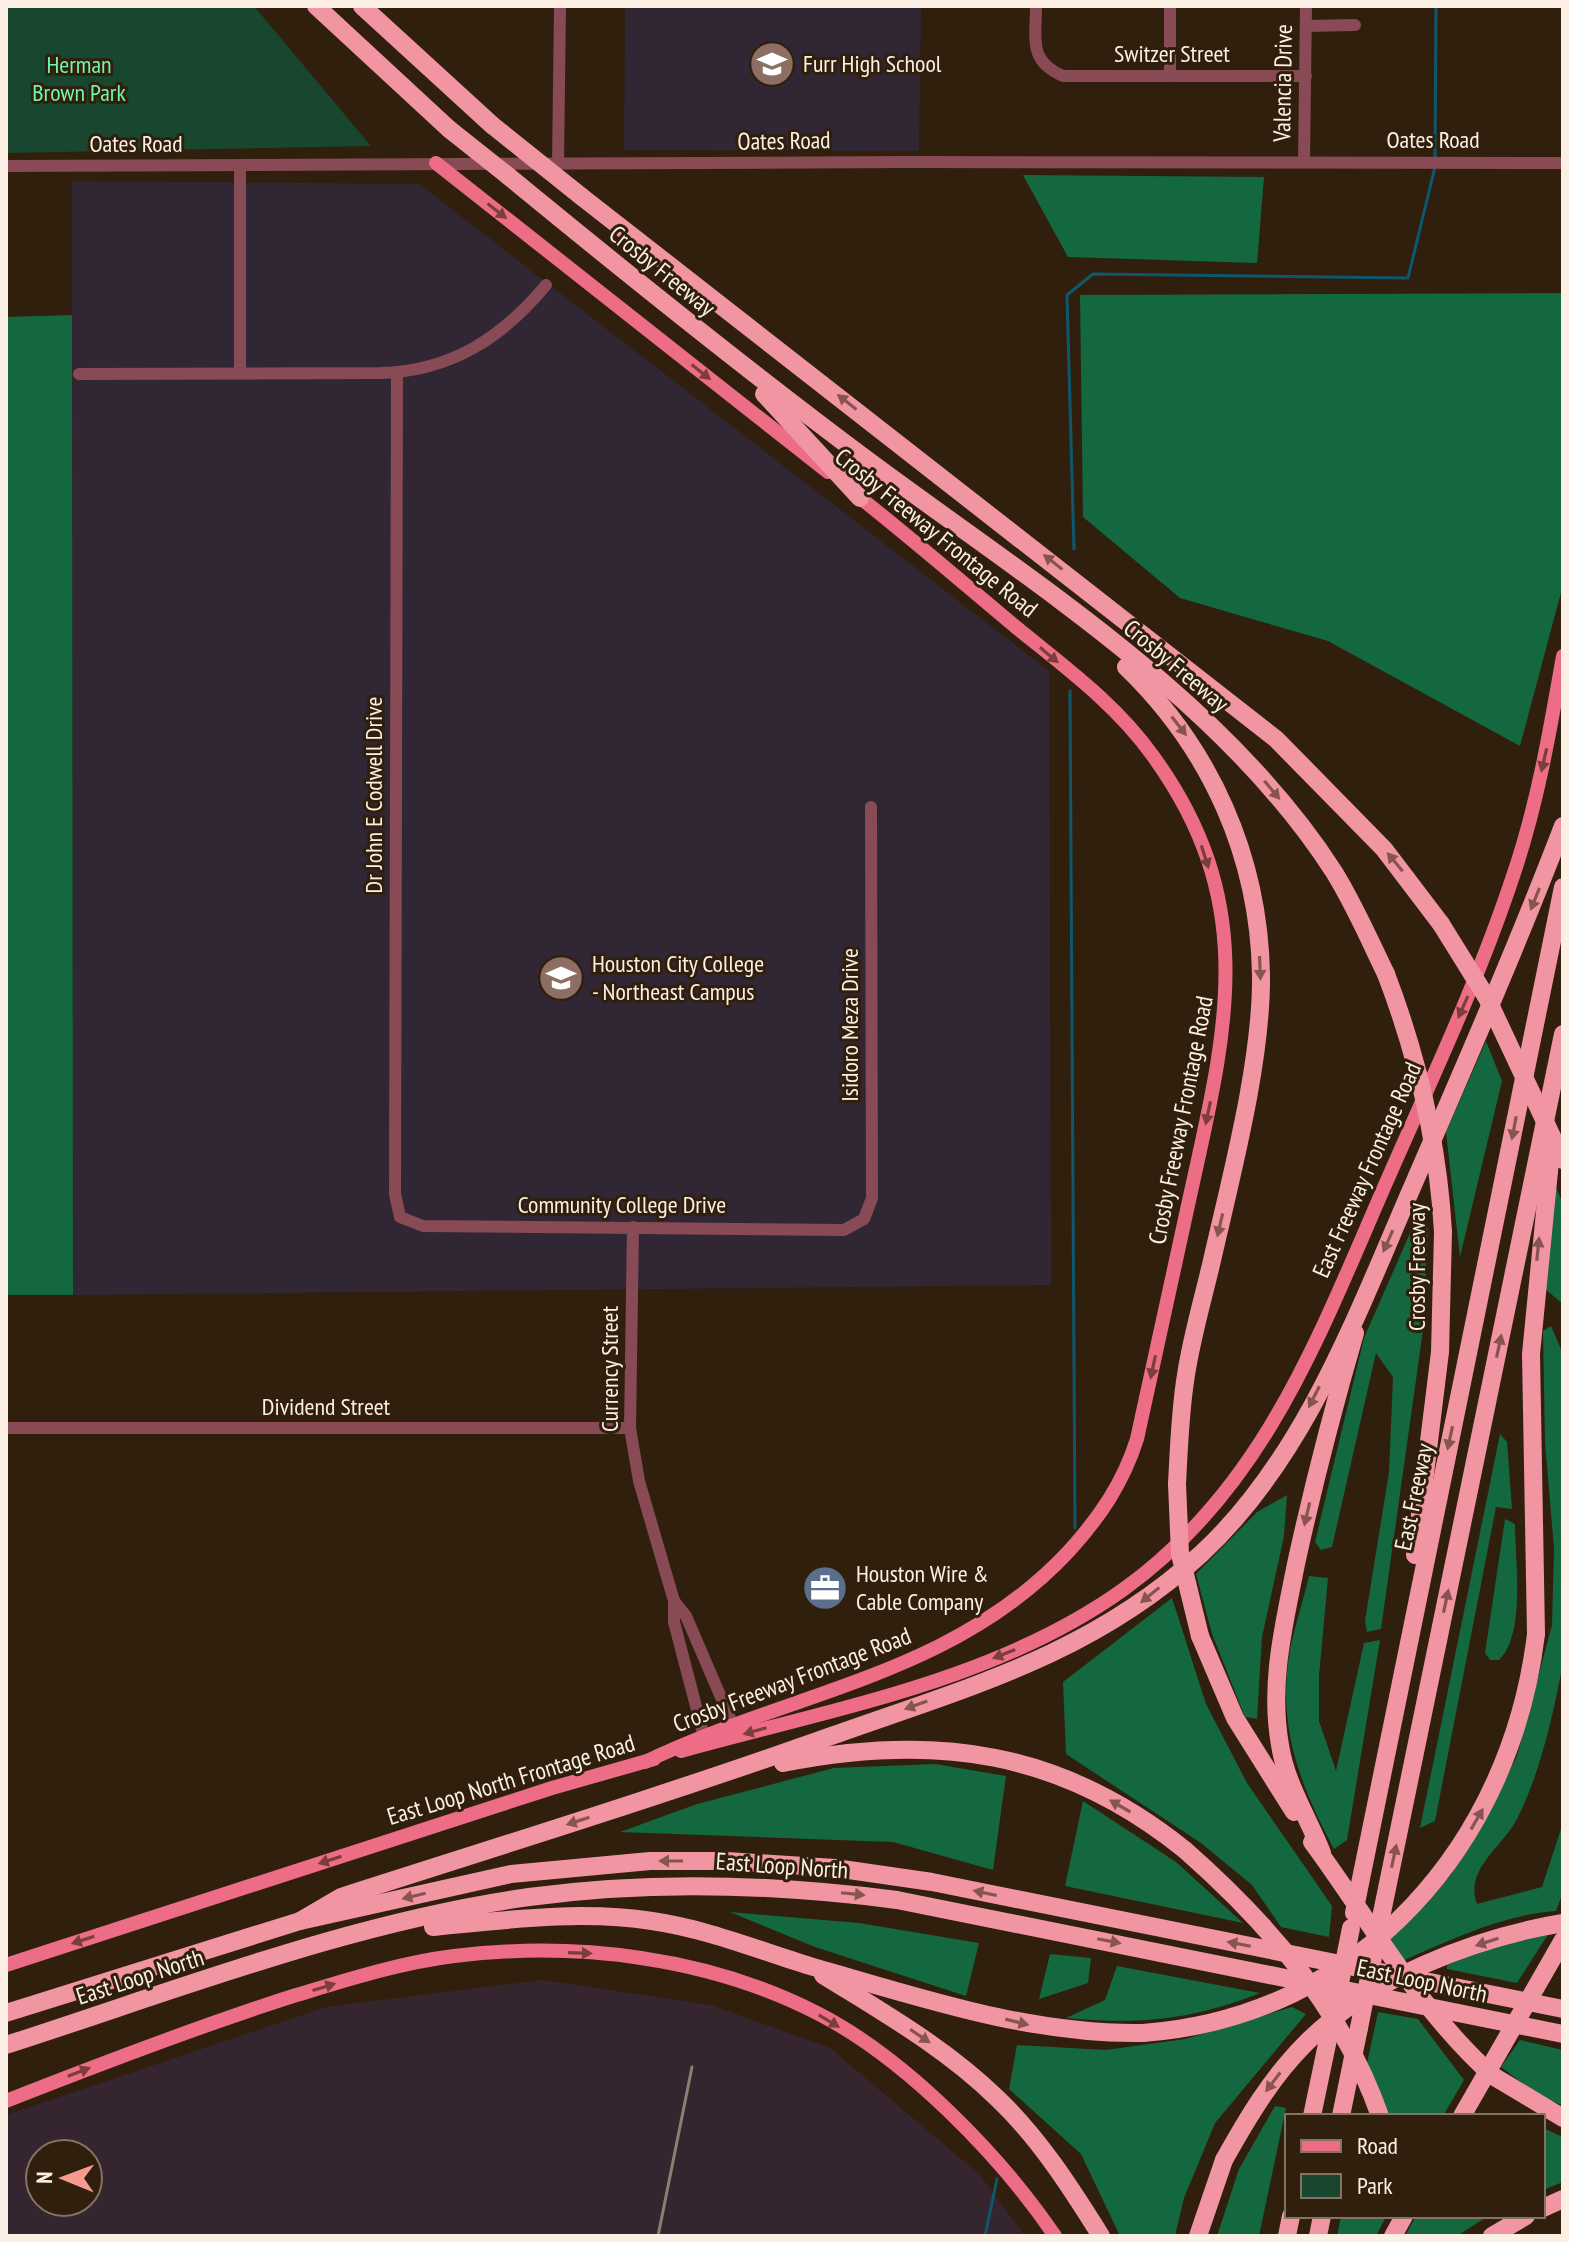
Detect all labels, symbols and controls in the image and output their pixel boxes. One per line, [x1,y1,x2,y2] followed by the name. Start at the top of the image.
[1266,24,1299,143] street label: Valencia Drive
[1114,38,1230,69] street label: Switzer Street
[748,40,796,88] school or university icon: Furr High School
[803,48,942,79] place label: Furr High School
[32,49,126,108] park label: Herman Brown Park
[737,124,831,157] street label: Oates Road
[1386,124,1480,155] street label: Oates Road
[89,128,183,159] street label: Oates Road
[487,203,507,219] one-way arrow
[603,218,722,323] street label: Crosby Freeway
[691,364,711,380] one-way arrow
[837,395,857,411] one-way arrow
[829,441,1044,624] street label: Crosby Freeway Frontage Road
[1043,554,1063,570] one-way arrow
[1117,613,1235,719] street label: Crosby Freeway
[1039,646,1059,663] one-way arrow
[358,697,389,893] street label: Dr John E Codwell Drive
[1170,716,1187,736] one-way arrow
[1537,748,1549,773] one-way arrow
[1263,780,1280,800] one-way arrow
[1200,846,1212,870] one-way arrow
[1386,851,1403,872] one-way arrow
[1528,887,1541,911] one-way arrow
[592,948,764,1007] place label: Houston City College - Northeast Campus
[834,948,865,1102] street label: Isidoro Meza Drive
[537,954,585,1002] school or university icon: Houston City College - Northeast Campus
[1254,956,1267,981] one-way arrow
[1141,993,1220,1247] street label: Crosby Freeway Frontage Road
[1456,995,1470,1018] one-way arrow
[1305,1057,1428,1282] street label: East Freeway Frontage Road
[1201,1101,1214,1126] one-way arrow
[1507,1116,1520,1141] one-way arrow
[518,1189,726,1220] street label: Community College Drive
[1401,1203,1432,1331] street label: Crosby Freeway
[1213,1212,1226,1237] one-way arrow
[1382,1229,1395,1253] one-way arrow
[1532,1236,1545,1261] one-way arrow
[594,1306,625,1432] street label: Currency Street
[1493,1334,1505,1359] one-way arrow
[1146,1355,1159,1380] one-way arrow
[1308,1386,1321,1409] one-way arrow
[262,1391,391,1422] street label: Dividend Street
[1444,1425,1456,1450] one-way arrow
[1387,1441,1440,1553] street label: East Freeway
[1300,1501,1313,1526] one-way arrow
[856,1558,988,1617] place label: Houston Wire & Cable Company
[801,1564,849,1612] office icon: Houston Wire & Cable Company
[1140,1586,1160,1603] one-way arrow
[1440,1588,1453,1613] one-way arrow
[668,1620,915,1739] street label: Crosby Freeway Frontage Road
[992,1648,1015,1661] one-way arrow
[904,1700,928,1712] one-way arrow
[743,1725,768,1737] one-way arrow
[383,1727,638,1832] street label: East Loop North Frontage Road
[1109,1799,1132,1813] one-way arrow
[1470,1808,1484,1830] one-way arrow
[566,1815,590,1827] one-way arrow
[1388,1843,1400,1868] one-way arrow
[715,1845,849,1886] street label: East Loop North
[318,1855,342,1867] one-way arrow
[658,1855,683,1867] one-way arrow
[972,1886,997,1898] one-way arrow
[841,1888,866,1901] one-way arrow
[401,1890,426,1903] one-way arrow
[71,1935,95,1947] one-way arrow
[1097,1935,1122,1948] one-way arrow
[1475,1936,1499,1948] one-way arrow
[1227,1937,1252,1950] one-way arrow
[72,1941,208,2012] street label: East Loop North
[568,1946,593,1959] one-way arrow
[1354,1952,1490,2009] street label: East Loop North
[312,1980,336,1992] one-way arrow
[818,2013,840,2027] one-way arrow
[1005,2016,1030,2028] one-way arrow
[910,2028,931,2043] one-way arrow
[67,2065,91,2078] one-way arrow
[1266,2071,1281,2092] one-way arrow
[1285,2114,1545,2218] legend
[1357,2130,1398,2161] text: Road
[24,2138,104,2218] north arrow
[1357,2170,1393,2201] text: Park
[30,2171,58,2184] text: N

